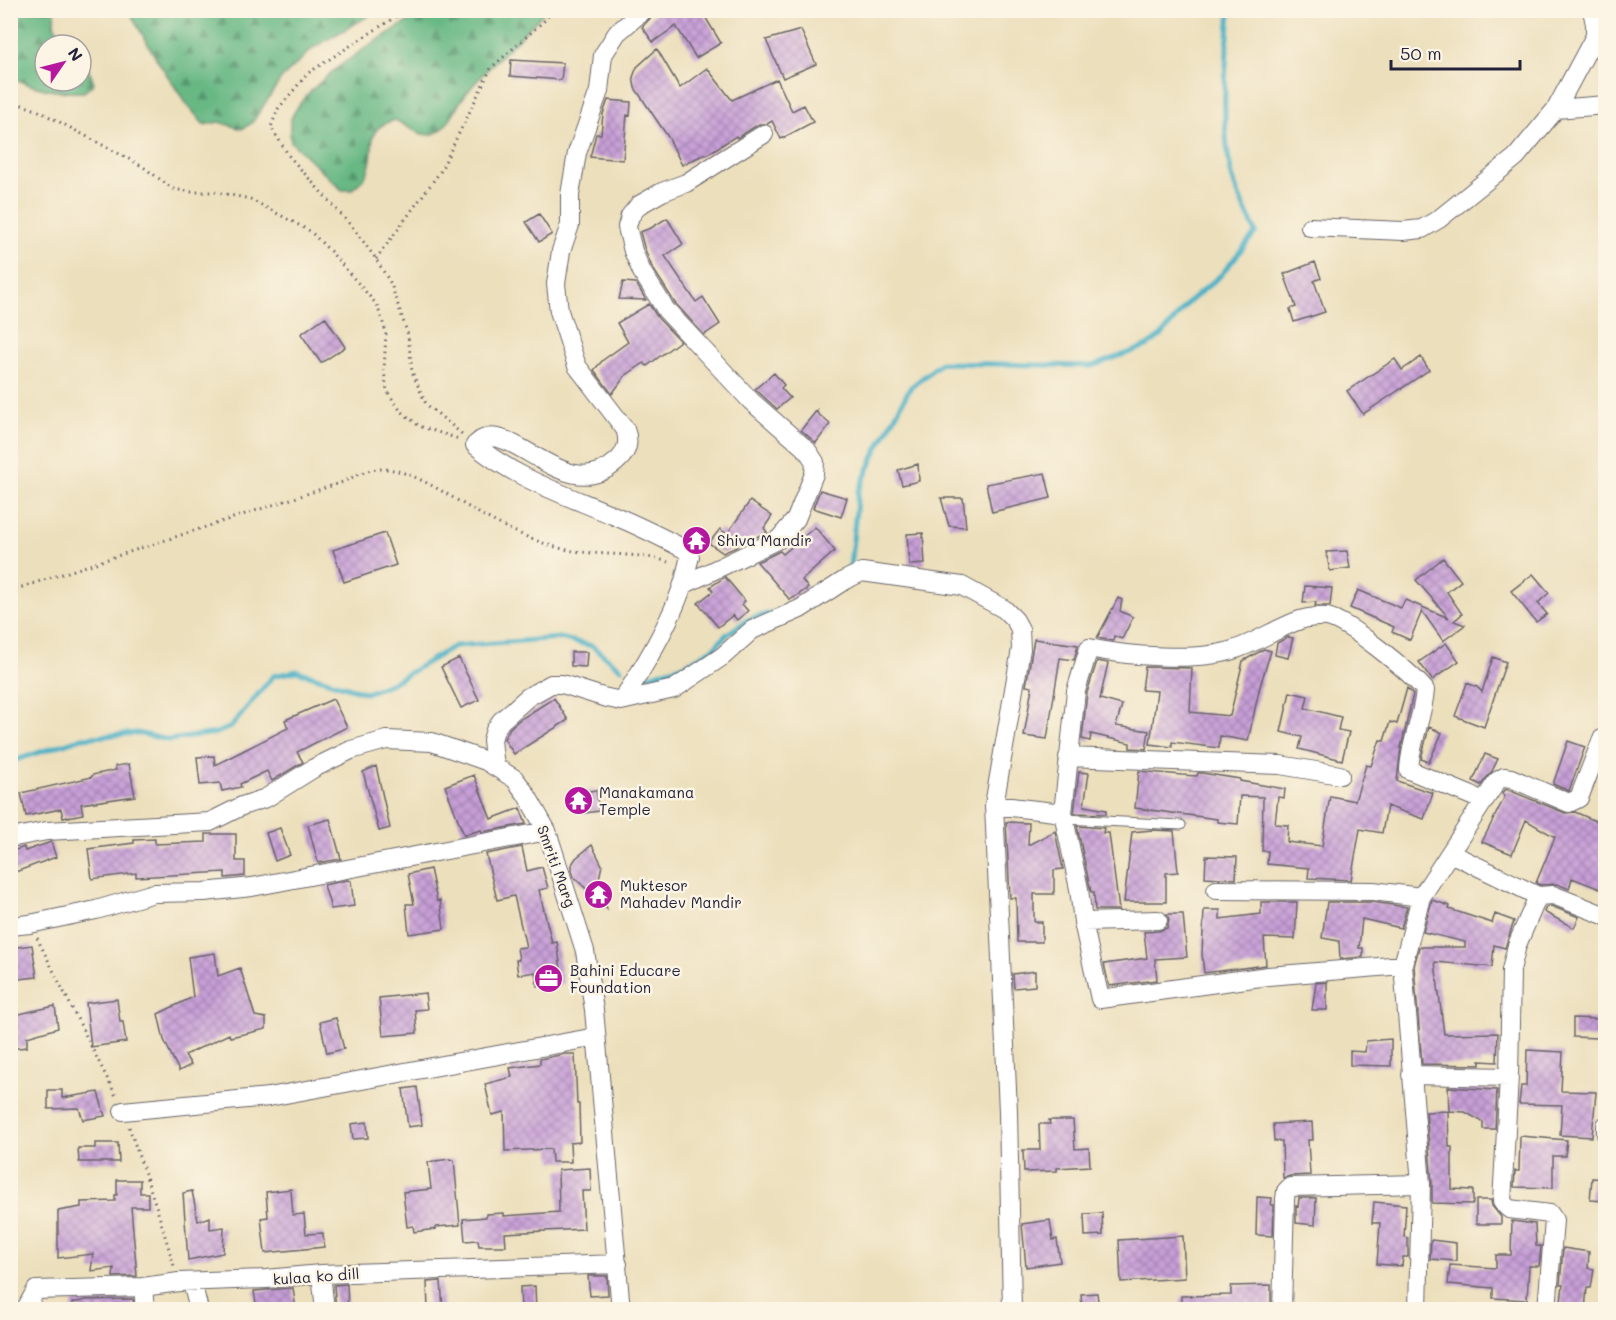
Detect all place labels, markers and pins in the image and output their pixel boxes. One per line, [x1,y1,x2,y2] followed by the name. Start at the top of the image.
[680,524,712,556] temple icon: Shiva Mandir
[717,530,812,550] place label: Shiva Mandir
[599,782,694,819] place label: Manakamana Temple
[562,785,594,817] temple icon: Manakamana Temple
[620,875,742,912] place label: Muktesor Mahadev Mandir
[583,878,615,910] temple icon: Muktesor Mahadev Mandir
[570,960,681,997] place label: Bahini Educare Foundation
[533,963,565,995] office icon: Bahini Educare Foundation

